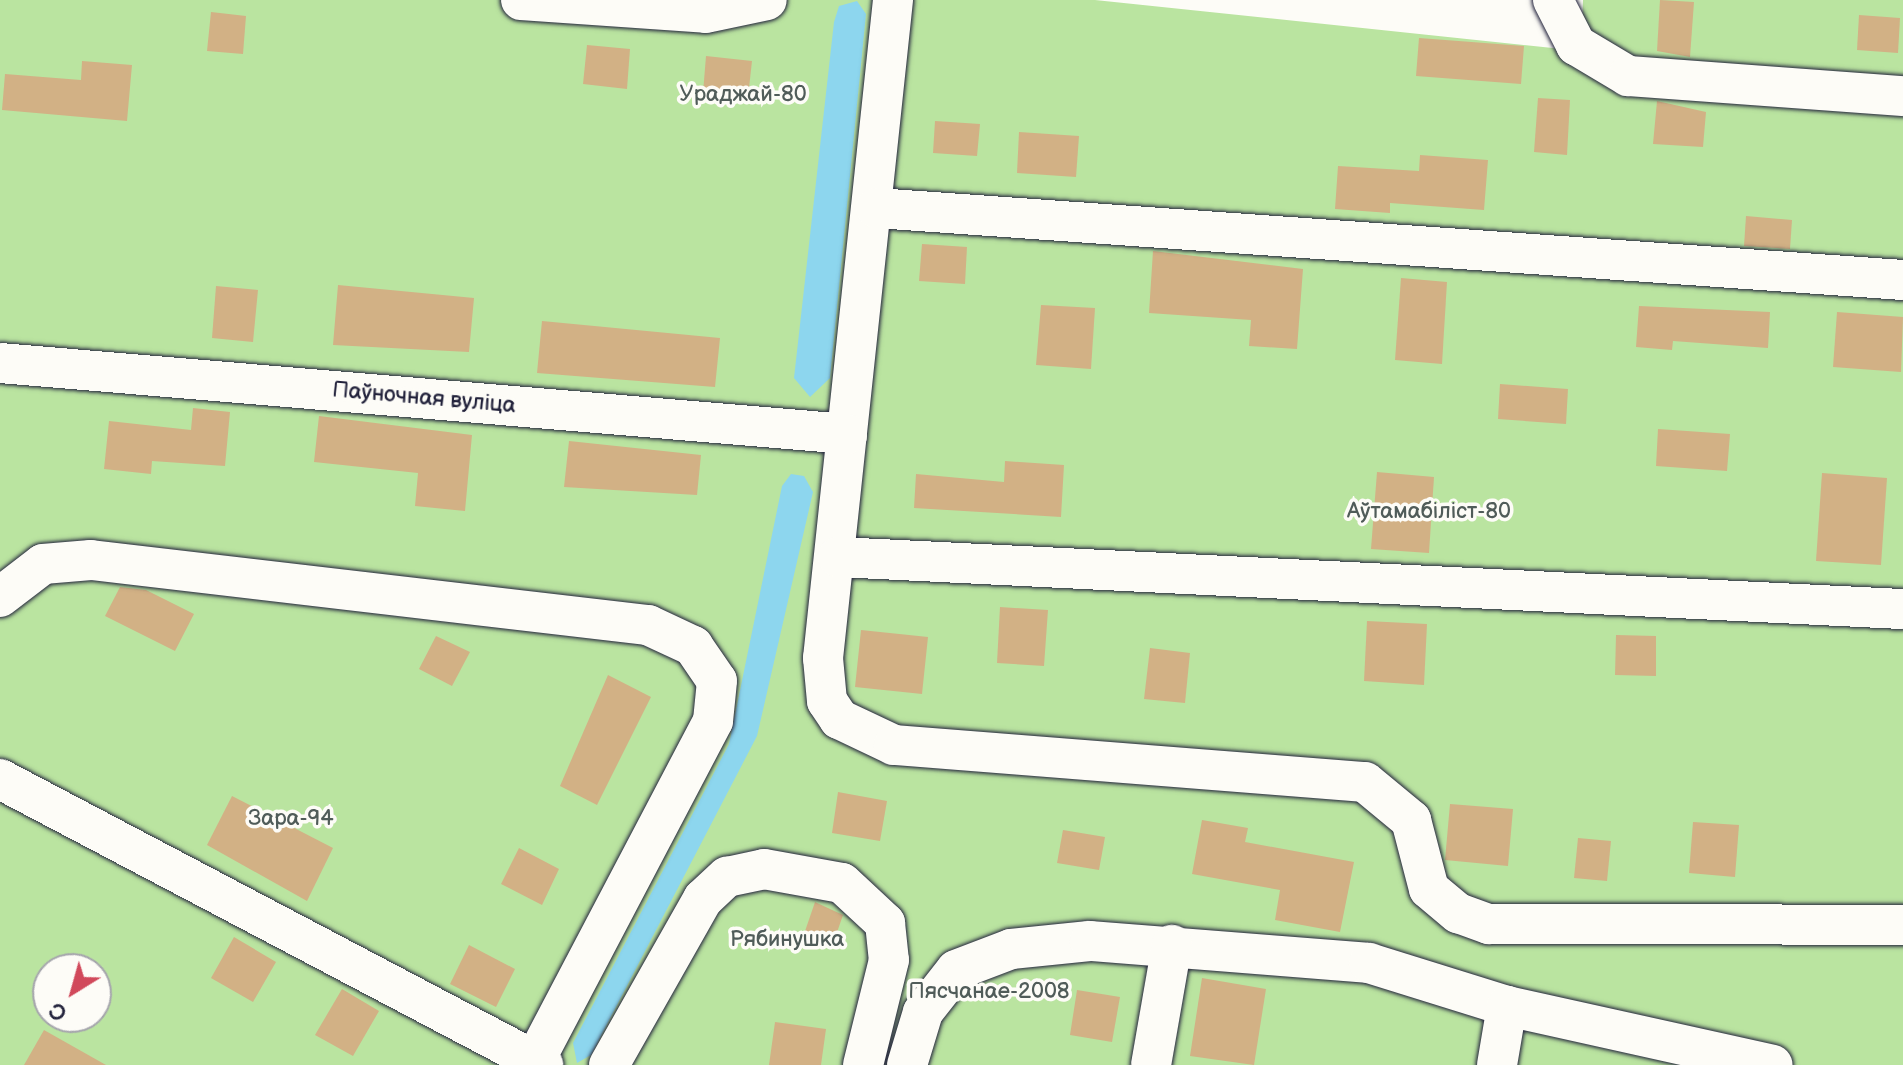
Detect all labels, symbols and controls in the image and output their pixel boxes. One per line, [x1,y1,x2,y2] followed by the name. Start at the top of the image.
[679,82,807,108] park label: Ураджай-80
[331,377,517,419] street label: Паўночная вуліца
[1347,499,1511,525] park label: Аўтамабіліст-80
[248,806,334,832] park label: Зара-94
[730,927,844,953] park label: Рябинушка
[32,953,112,1033] north arrow
[908,979,1070,1005] park label: Пясчанае-2008
[44,996,73,1026] text: С

